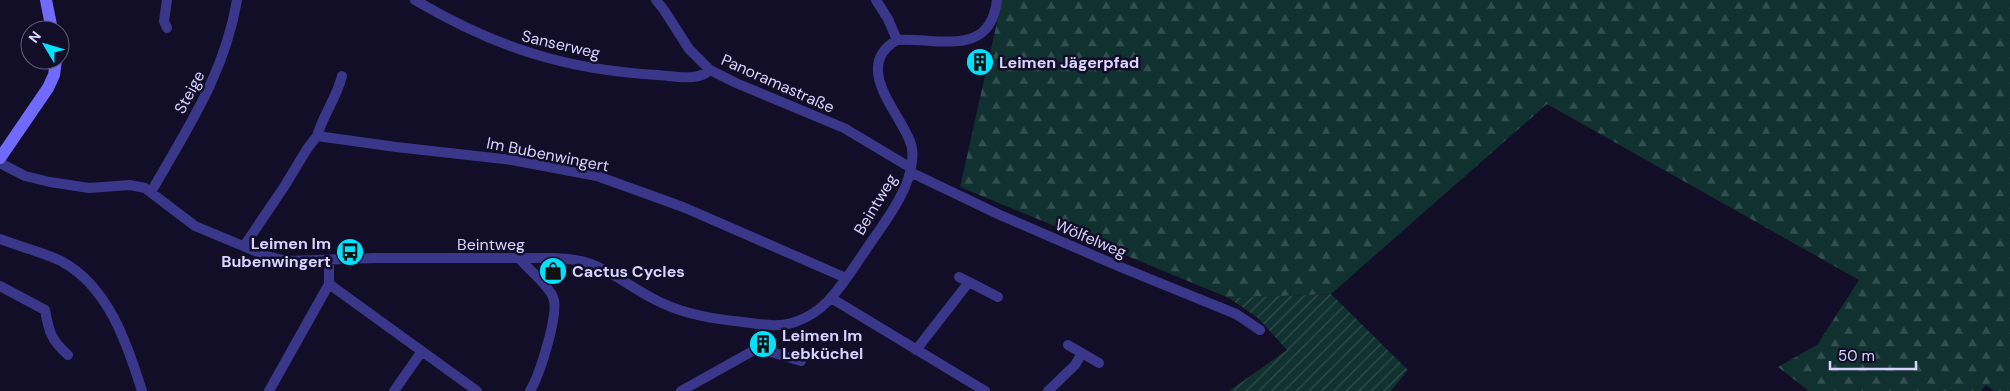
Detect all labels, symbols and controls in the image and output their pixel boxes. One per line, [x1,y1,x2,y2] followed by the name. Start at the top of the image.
[20,20,70,70] north arrow
[520,25,602,64] street label: Sanserweg
[25,27,45,47] text: N
[965,47,995,77] building icon: Leimen Jägerpfad
[718,49,838,118] street label: Panoramastraße
[999,52,1139,73] place label: Leimen Jägerpfad
[169,67,209,117] street label: Steige
[485,132,611,177] street label: Im Bubenwingert
[849,170,902,239] street label: Beintweg
[1052,214,1130,263] street label: Wölfelweg
[221,233,331,272] place label: Leimen Im Bubenwingert
[457,234,525,255] street label: Beintweg
[335,237,365,267] bus stop icon: Leimen Im Bubenwingert
[538,256,568,286] shop icon: Cactus Cycles
[572,261,685,282] place label: Cactus Cycles
[782,325,863,364] place label: Leimen Im Lebküchel
[748,329,778,359] building icon: Leimen Im Lebküchel
[1830,338,1916,370] scale bar
[1838,346,1875,366] text: 50 m

